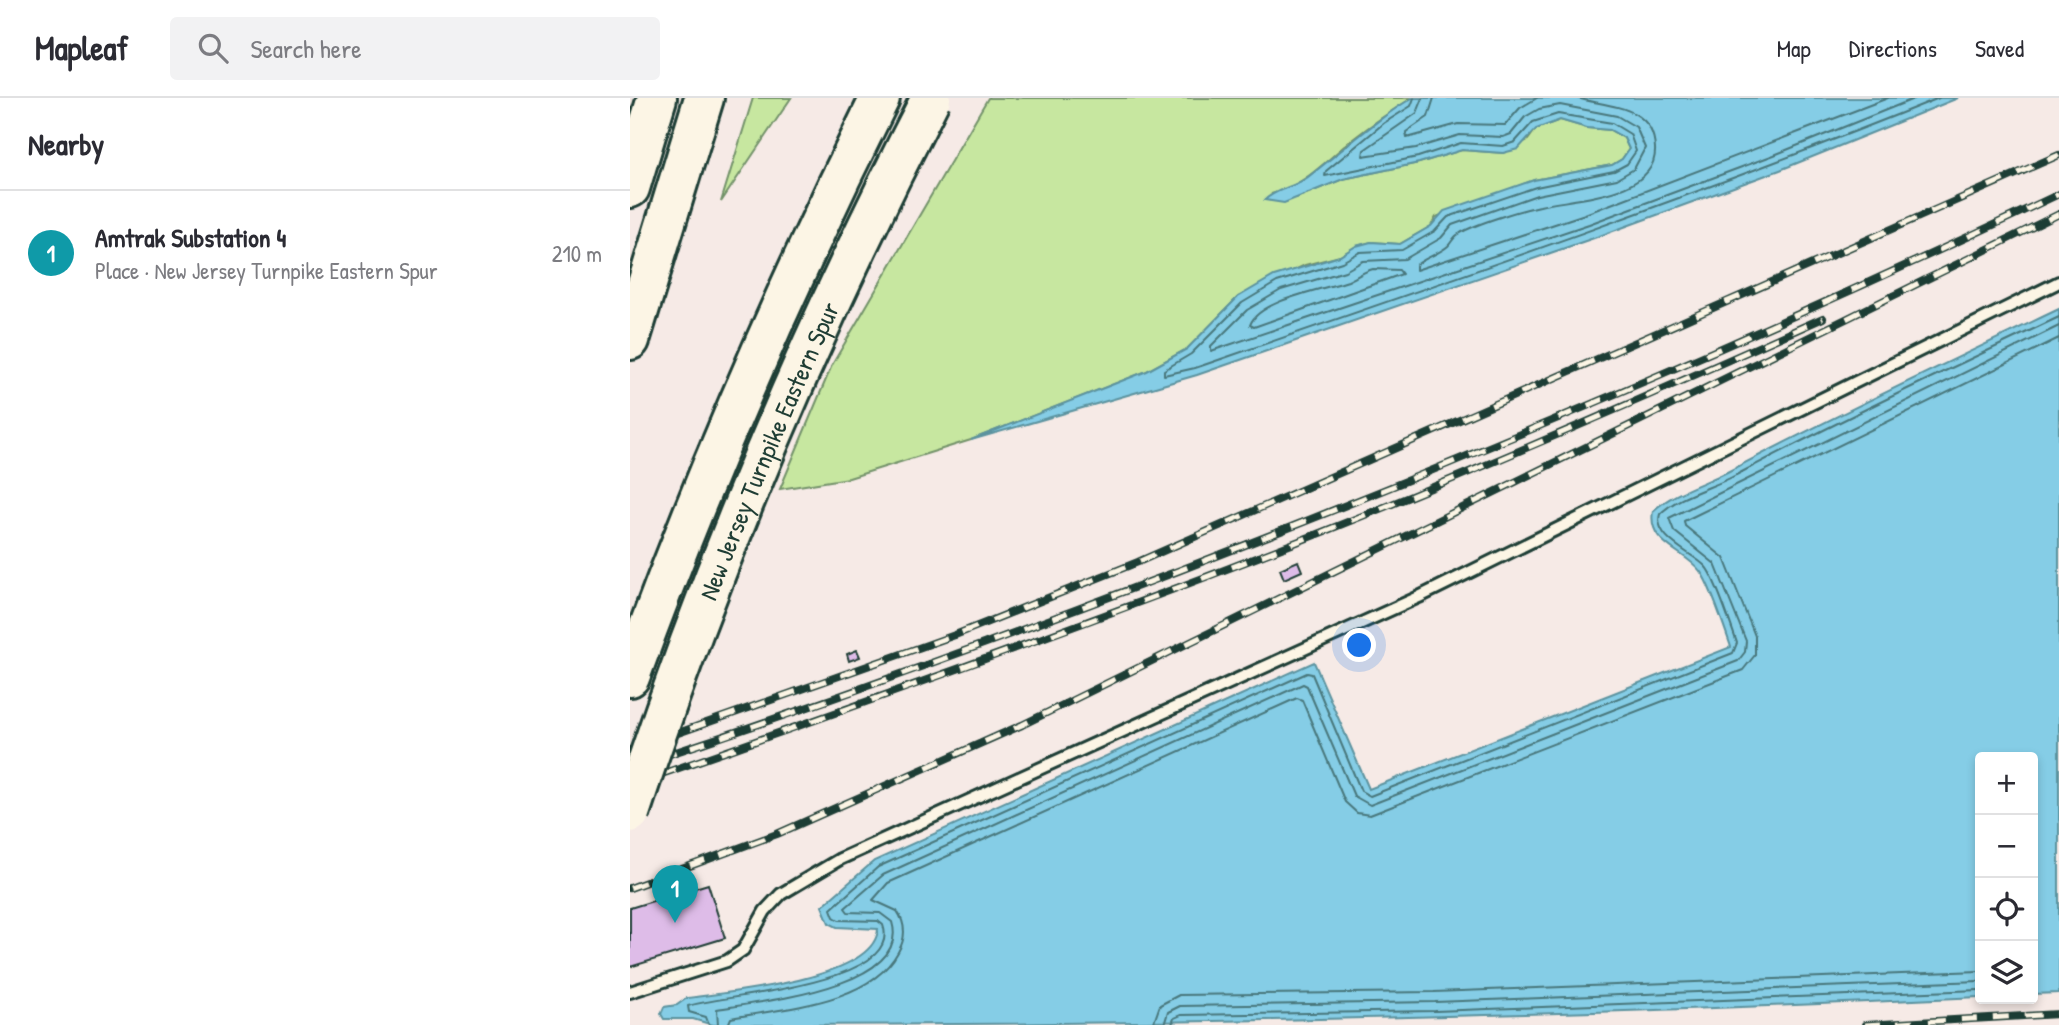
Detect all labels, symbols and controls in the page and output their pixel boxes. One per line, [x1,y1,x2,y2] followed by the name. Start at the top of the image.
[170,17,660,80] search box
[35,26,128,70] text: Mapleaf
[194,29,232,67] icon: search
[250,31,362,66] text: Search here
[1777,32,1811,64] text: Map
[1849,32,1937,64] text: Directions
[1975,32,2024,64] text: Saved
[28,124,104,164] text: Nearby
[95,220,286,255] text: Amtrak Substation 4
[47,238,55,269] text: 1
[552,238,602,269] text: 210 m
[95,255,438,286] text: Place · New Jersey Turnpike Eastern Spur
[690,296,847,605] street label: New Jersey Turnpike Eastern Spur
[1342,628,1376,662] your location
[1975,752,2038,1004] map controls
[1975,752,2038,815] button: +
[1975,815,2038,878] button: −
[652,865,698,923] pin: 1
[1975,878,2038,941] button: locate
[1975,941,2038,1004] button: layers

